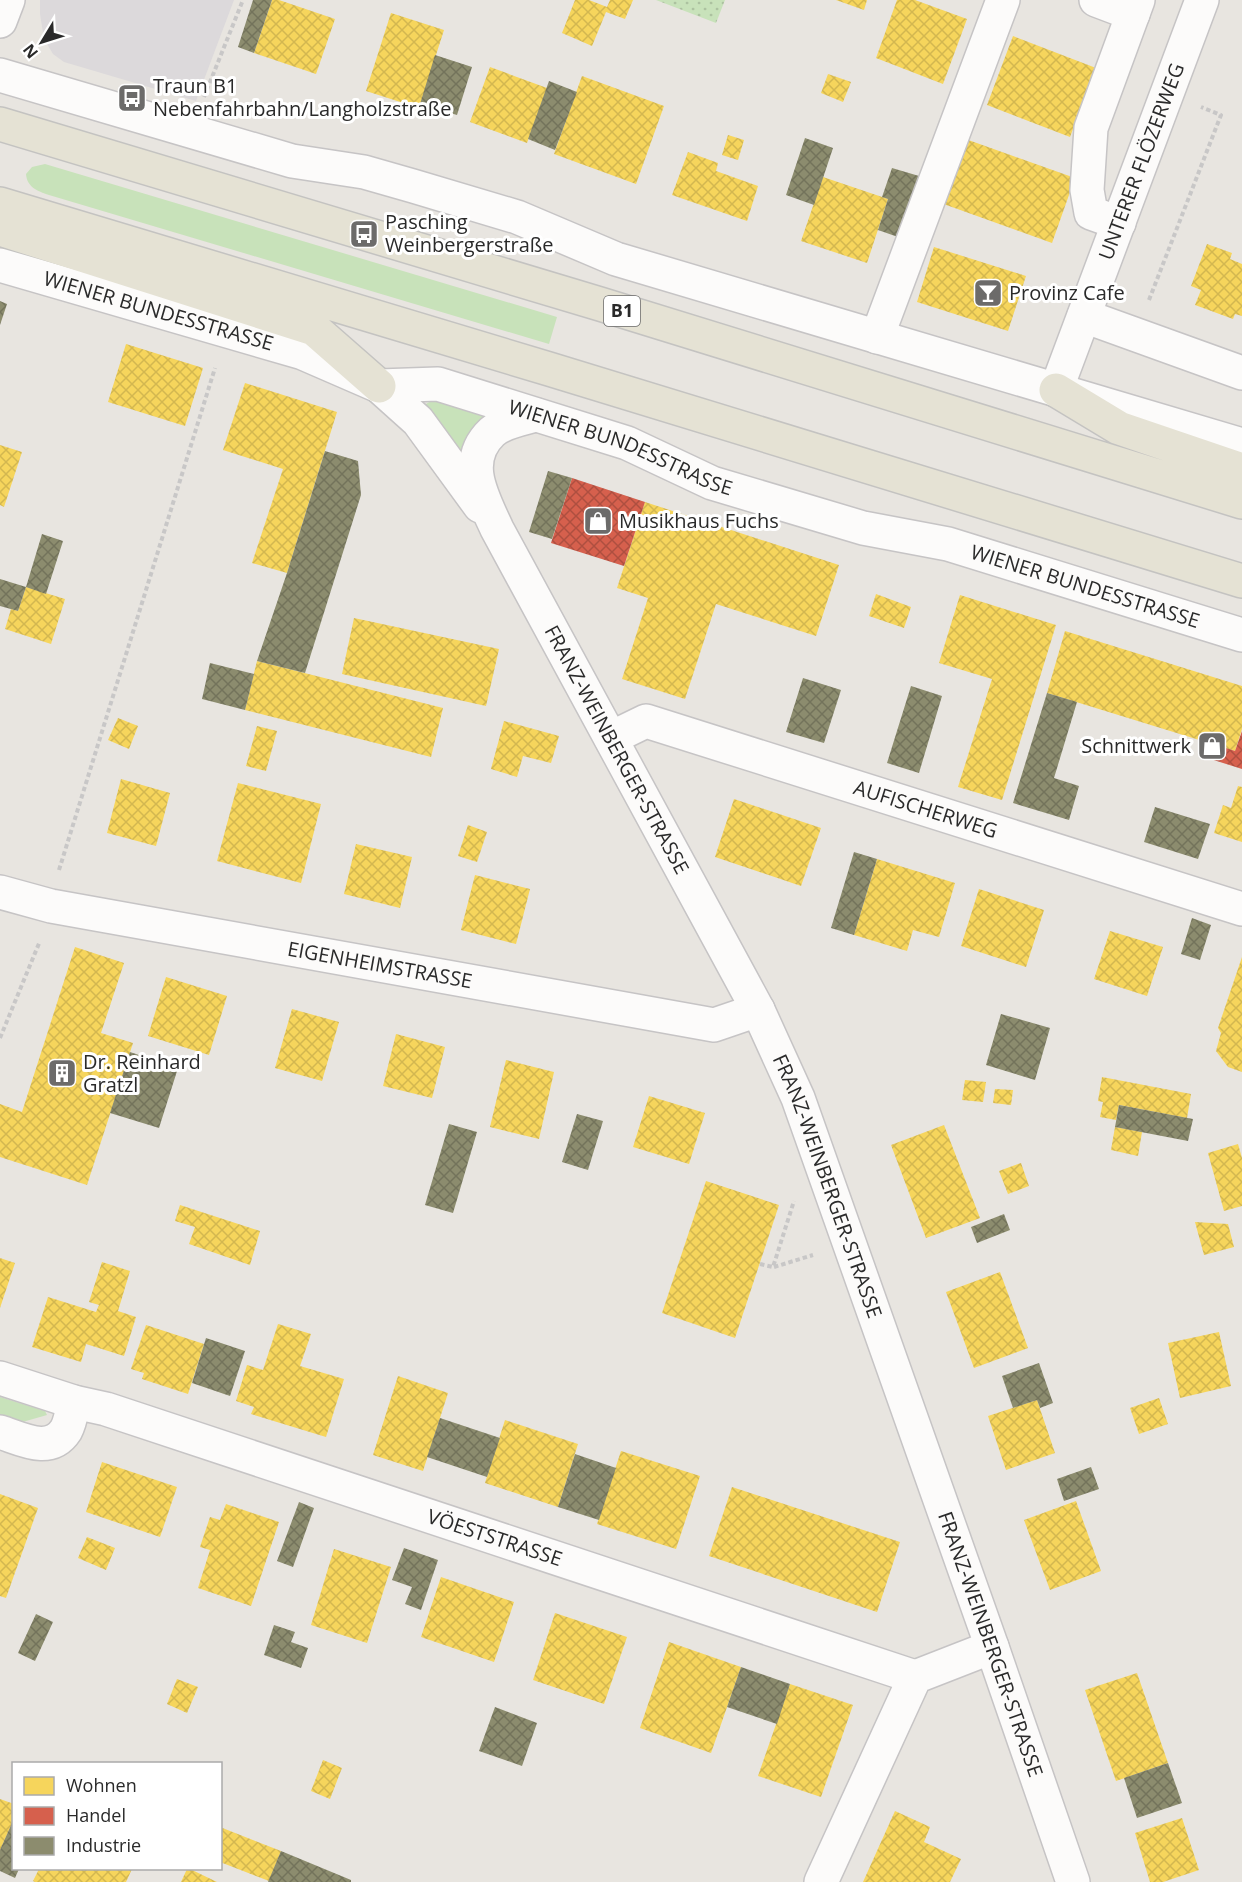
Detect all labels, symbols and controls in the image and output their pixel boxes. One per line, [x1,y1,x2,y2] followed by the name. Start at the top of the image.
[12,12,72,72] north arrow
[18,39,43,63] text: N
[1092,59,1190,264] street label: UNTERER FLÖZERWEG
[153,72,452,122] place label: Traun B1 Nebenfahrbahn/Langholzstraße
[116,82,148,114] bus stop icon: Traun B1 Nebenfahrbahn/Langholzstraße
[385,208,554,258] place label: Pasching Weinbergerstraße
[348,218,380,250] bus stop icon: Pasching Weinbergerstraße
[40,264,277,357] street label: WIENER BUNDESSTRASSE
[972,277,1004,309] bar icon: Provinz Cafe
[1009,279,1125,306] place label: Provinz Cafe
[604,296,640,326] road number: B1
[505,393,736,501] street label: WIENER BUNDESSTRASSE
[582,505,614,537] shop icon: Musikhaus Fuchs
[619,507,779,534] place label: Musikhaus Fuchs
[968,538,1203,634] street label: WIENER BUNDESSTRASSE
[539,620,696,879] street label: FRANZ-WEINBERGER-STRASSE
[1196,730,1228,762] shop icon: Schnittwerk
[1081,732,1191,759] place label: Schnittwerk
[851,773,1001,844] street label: AUFISCHERWEG
[286,935,474,994] street label: EIGENHEIMSTRASSE
[83,1048,201,1098] place label: Dr. Reinhard Gratzl
[767,1050,889,1322] street label: FRANZ-WEINBERGER-STRASSE
[46,1057,78,1089] building icon: Dr. Reinhard Gratzl
[424,1502,566,1572] street label: VÖESTSTRASSE
[932,1508,1050,1780] street label: FRANZ-WEINBERGER-STRASSE
[12,1762,222,1870] legend
[66,1773,137,1797] text: Wohnen
[66,1803,126,1827] text: Handel
[66,1833,141,1857] text: Industrie

